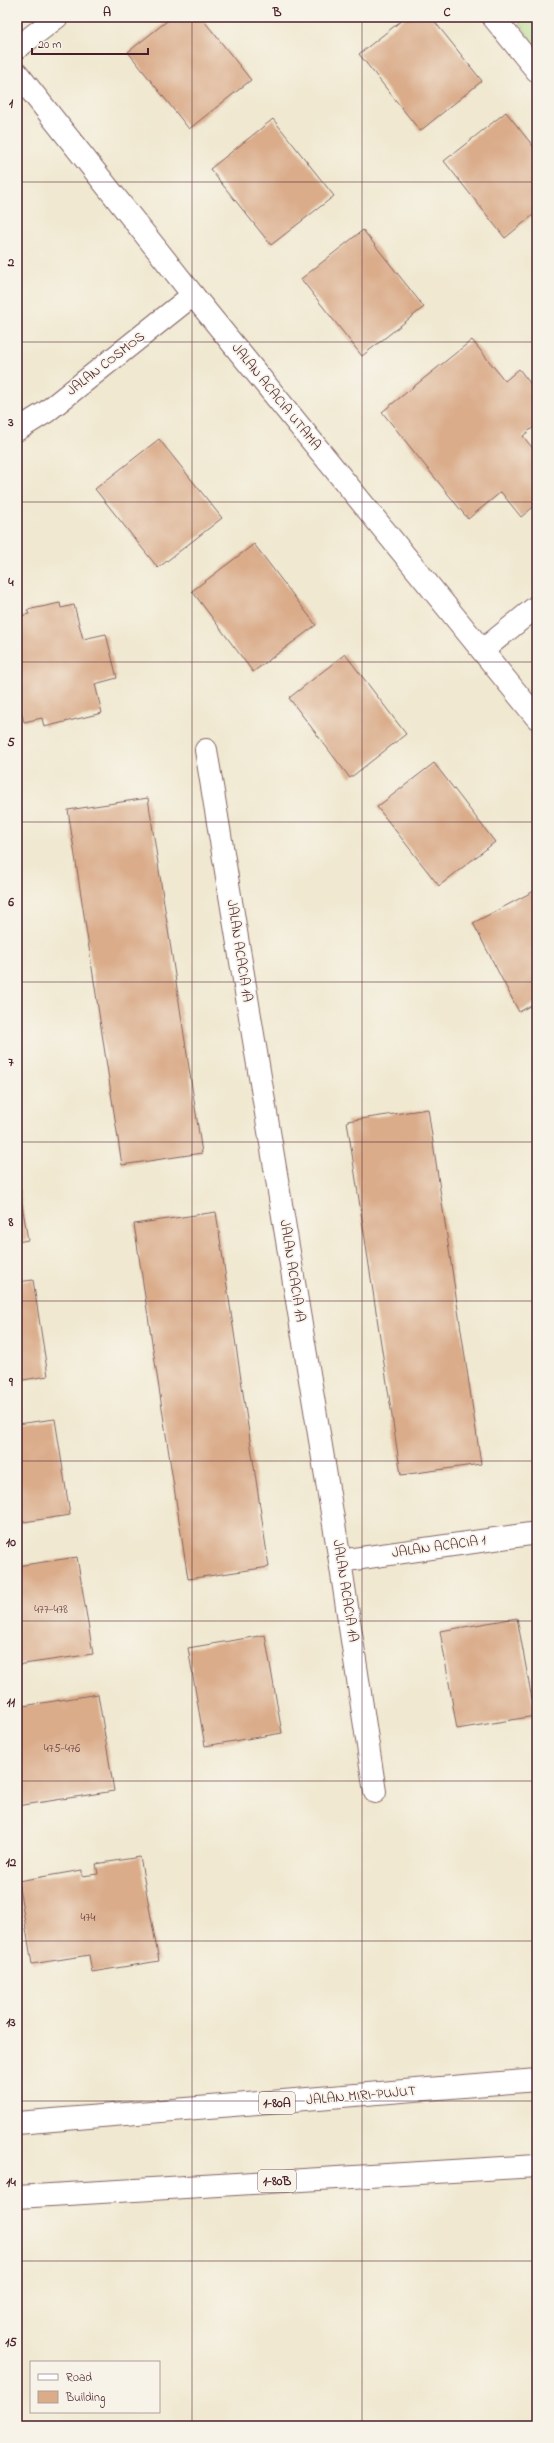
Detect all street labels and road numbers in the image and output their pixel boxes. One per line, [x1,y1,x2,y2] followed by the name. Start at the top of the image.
[62,327,150,401] street label: JALAN COSMOS
[226,339,326,455] street label: JALAN ACACIA UTAMA
[221,898,257,1004] street label: JALAN ACACIA 1A
[274,1218,310,1324] street label: JALAN ACACIA 1A
[391,1530,488,1564] street label: JALAN ACACIA 1
[327,1538,363,1644] street label: JALAN ACACIA 1A
[305,2081,417,2111] street label: JALAN MIRI-PUJUT
[259,2092,295,2114] road number: 1-80A
[258,2170,296,2192] road number: 1-80B

